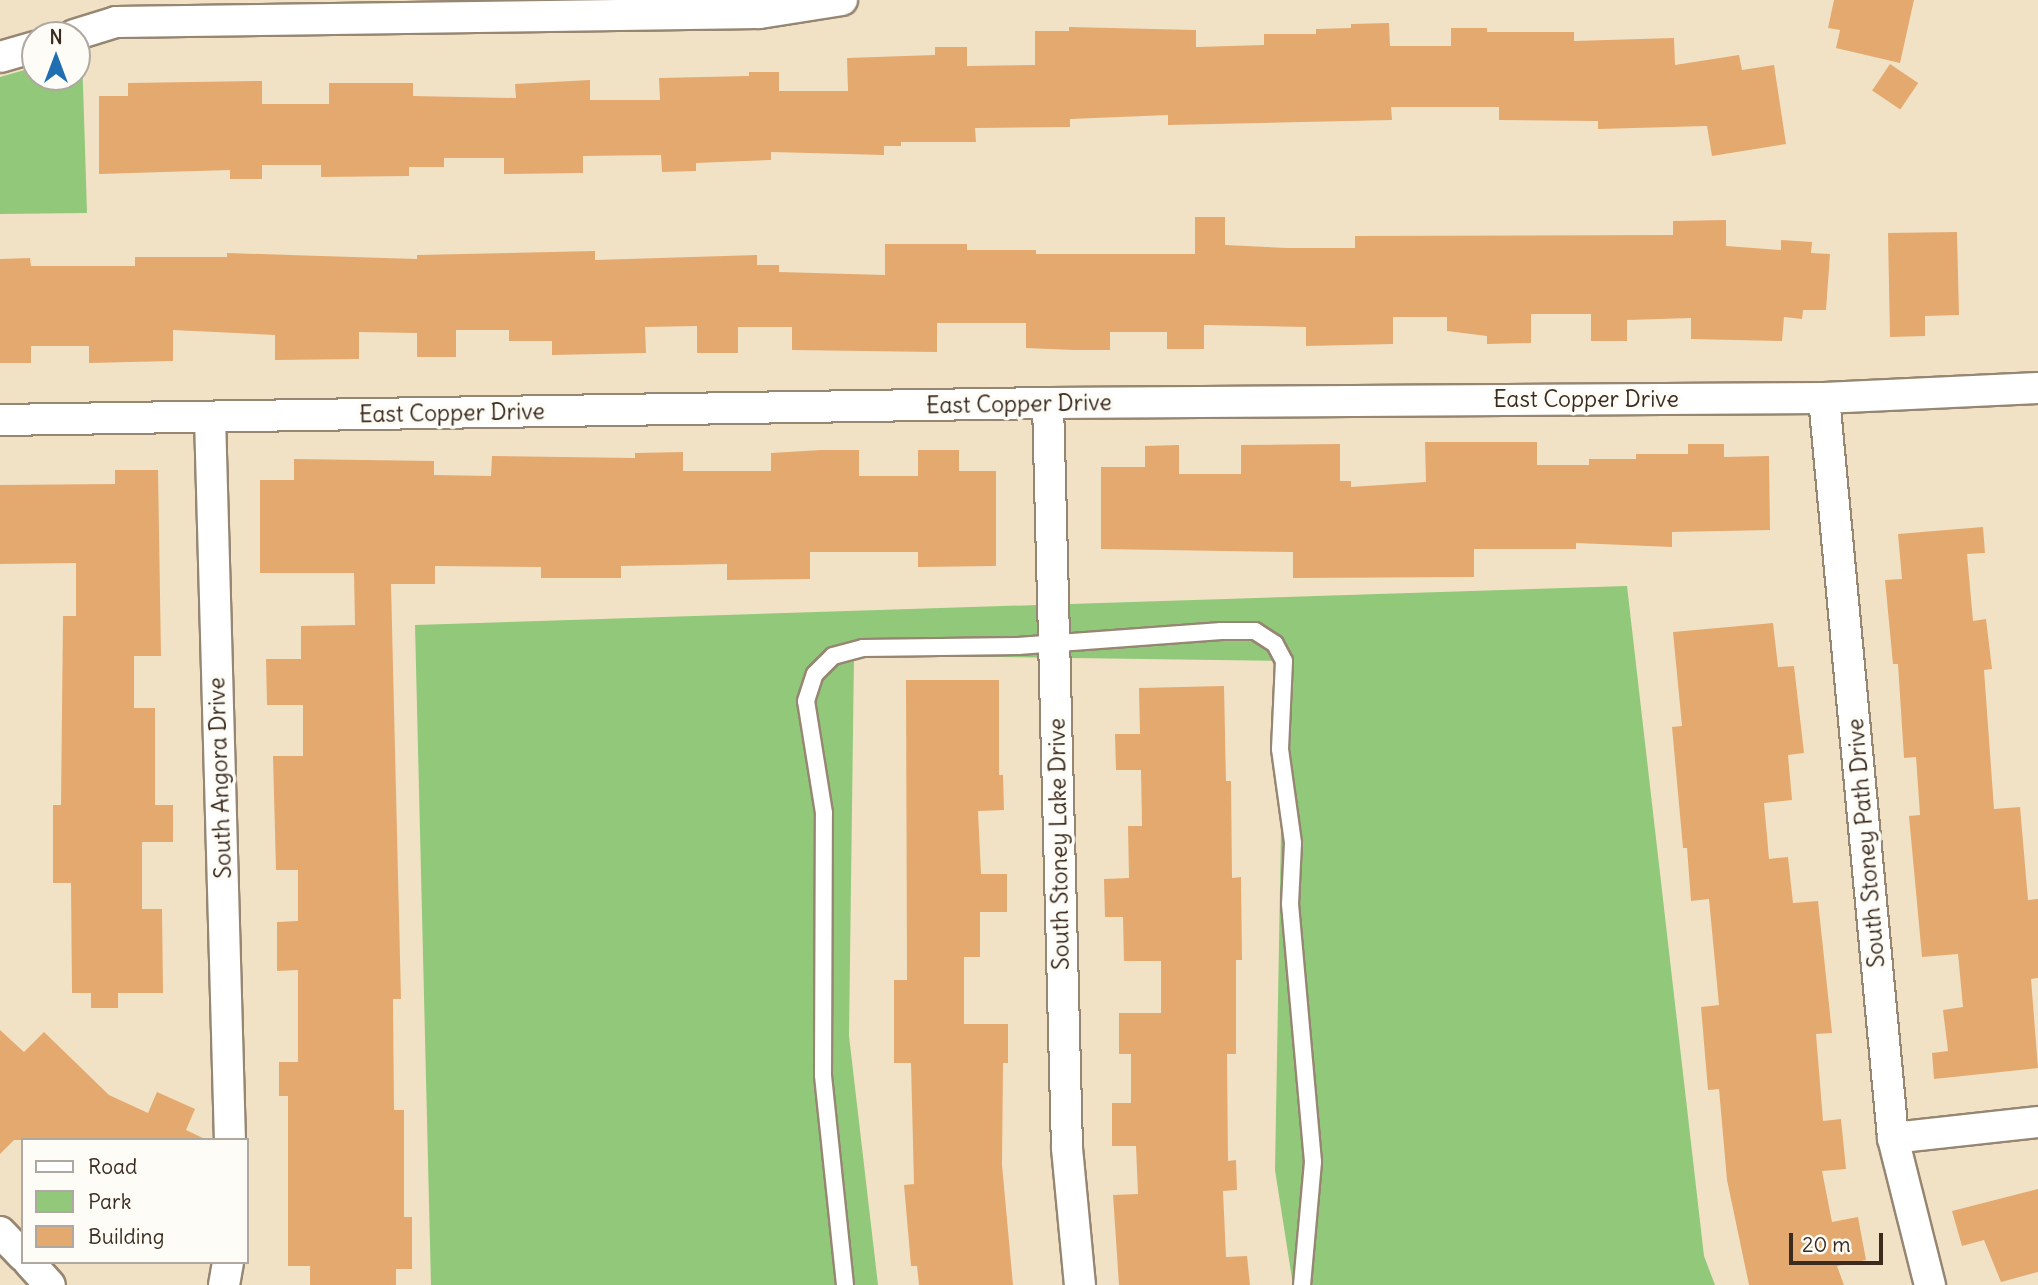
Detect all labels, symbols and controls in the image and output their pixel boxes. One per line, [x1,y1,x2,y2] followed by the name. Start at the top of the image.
[21,21,91,91] north arrow
[49,25,63,49] text: N
[1493,385,1679,413] street label: East Copper Drive
[926,389,1112,419] street label: East Copper Drive
[359,398,545,428] street label: East Copper Drive
[203,677,237,879] street label: South Angora Drive
[1841,717,1891,969] street label: South Stoney Path Drive
[1043,718,1075,970] street label: South Stoney Lake Drive
[21,1138,248,1264] legend
[88,1153,137,1180] text: Road
[88,1188,131,1215] text: Park
[1793,1218,1888,1262] scale bar
[88,1223,164,1250] text: Building
[1802,1231,1851,1258] text: 20 m

